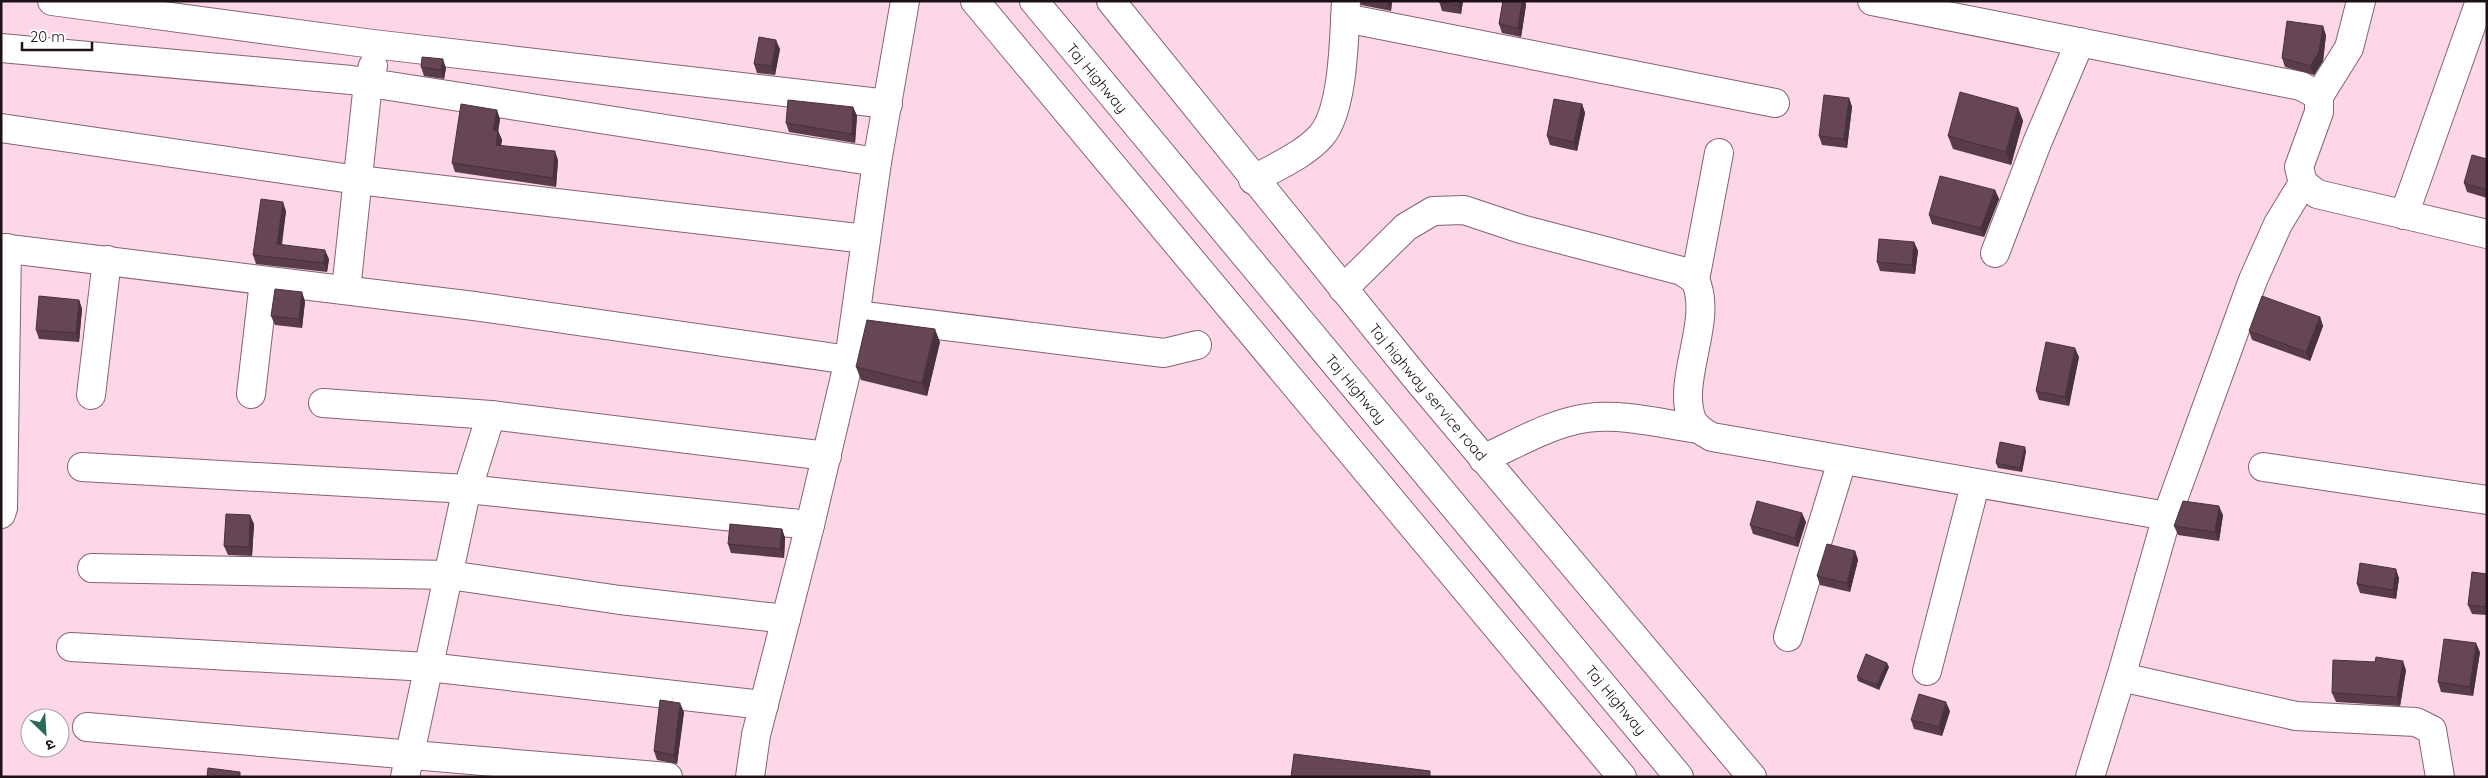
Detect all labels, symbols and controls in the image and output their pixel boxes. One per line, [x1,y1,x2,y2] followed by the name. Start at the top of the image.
[22,20,92,52] scale bar
[30,27,65,46] text: 20 m
[1062,39,1132,117] street label: Taj Highway
[1365,319,1491,465] street label: Taj highway service road
[1321,350,1391,428] street label: Taj Highway
[1581,661,1651,739] street label: Taj Highway
[20,708,70,758] north arrow
[42,735,58,755] text: उ

